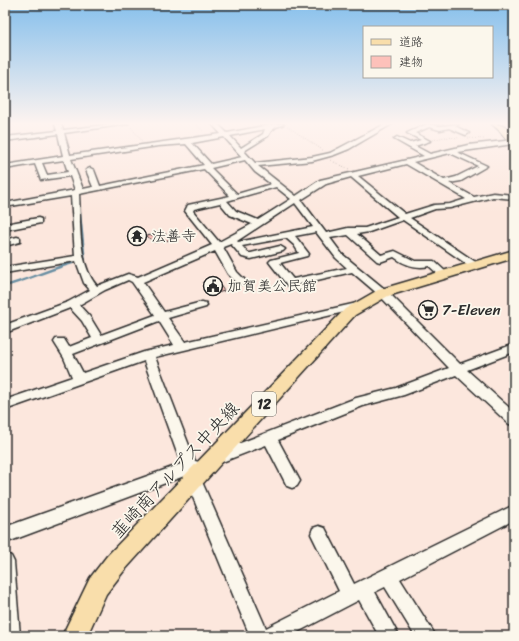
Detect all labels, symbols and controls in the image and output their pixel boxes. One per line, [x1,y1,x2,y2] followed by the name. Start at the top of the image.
[363,26,493,78] legend
[399,31,423,53] text: 道路
[399,51,423,73] text: 建物
[151,223,196,249] place label: 法善寺
[126,225,148,247] temple icon: 法善寺
[227,273,317,299] place label: 加賀美公民館
[202,275,224,297] public building icon: 加賀美公民館
[442,297,501,323] place label: 7-Eleven
[417,299,439,321] supermarket icon: 7-Eleven
[252,392,276,416] road number: 12
[103,394,247,546] street label: 韮崎南アルプス中央線

